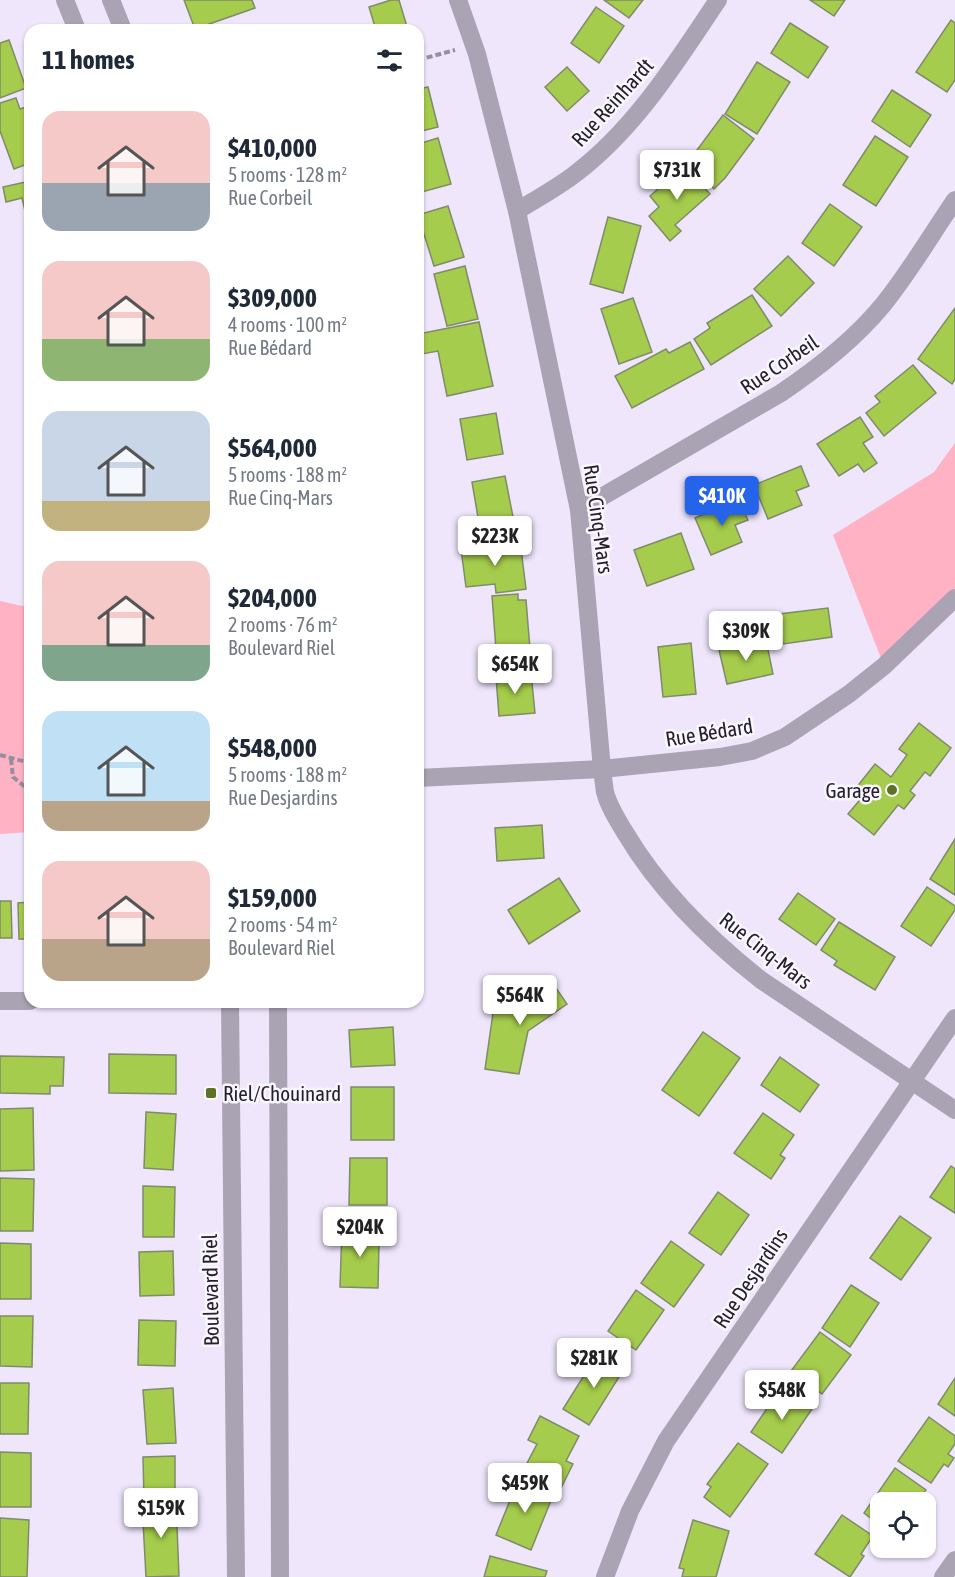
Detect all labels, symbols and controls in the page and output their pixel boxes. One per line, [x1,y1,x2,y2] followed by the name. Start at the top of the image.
[373,44,406,77] icon: filters
[42,45,135,75] text: 11 homes
[566,53,658,151] street label: Rue Reinhardt
[228,133,317,163] text: $410,000
[90,135,162,207] icon: home
[635,150,719,201] pin: $731K
[654,158,700,181] text: $731K
[228,163,347,186] text: 5 rooms · 128 m²
[228,186,312,209] text: Rue Corbeil
[228,283,317,313] text: $309,000
[90,285,162,357] icon: home
[228,313,347,336] text: 4 rooms · 100 m²
[736,329,823,399] street label: Rue Corbeil
[228,336,312,359] text: Rue Bédard
[228,433,317,463] text: $564,000
[90,435,162,507] icon: home
[228,463,347,486] text: 5 rooms · 188 m²
[579,463,619,575] street label: Rue Cinq-Mars
[680,476,764,527] pin: $410K
[699,484,745,507] text: $410K
[228,486,333,509] text: Rue Cinq-Mars
[453,516,537,567] pin: $223K
[472,524,518,547] text: $223K
[228,583,317,613] text: $204,000
[90,585,162,657] icon: home
[704,611,788,662] pin: $309K
[228,613,338,636] text: 2 rooms · 76 m²
[723,619,769,642] text: $309K
[228,636,335,659] text: Boulevard Riel
[473,644,557,695] pin: $654K
[492,652,538,675] text: $654K
[664,713,754,751] street label: Rue Bédard
[228,733,317,763] text: $548,000
[90,735,162,807] icon: home
[228,763,347,786] text: 5 rooms · 188 m²
[825,778,880,802] place label: Garage
[885,783,899,797] marker: Garage
[228,786,337,809] text: Rue Desjardins
[228,883,317,913] text: $159,000
[90,885,162,957] icon: home
[715,907,817,993] street label: Rue Cinq-Mars
[228,913,338,936] text: 2 rooms · 54 m²
[228,936,335,959] text: Boulevard Riel
[478,975,562,1026] pin: $564K
[497,983,543,1006] text: $564K
[223,1081,341,1105] place label: Riel/Chouinard
[204,1086,218,1100] marker: Riel/Chouinard
[318,1207,402,1258] pin: $204K
[337,1215,383,1238] text: $204K
[708,1224,792,1332] street label: Rue Desjardins
[197,1233,223,1346] street label: Boulevard Riel
[552,1338,636,1389] pin: $281K
[571,1346,617,1369] text: $281K
[740,1370,824,1421] pin: $548K
[759,1378,805,1401] text: $548K
[483,1463,567,1514] pin: $459K
[502,1471,548,1494] text: $459K
[119,1488,203,1539] pin: $159K
[870,1492,936,1558] map controls
[870,1492,936,1558] button: locate
[138,1496,184,1519] text: $159K

